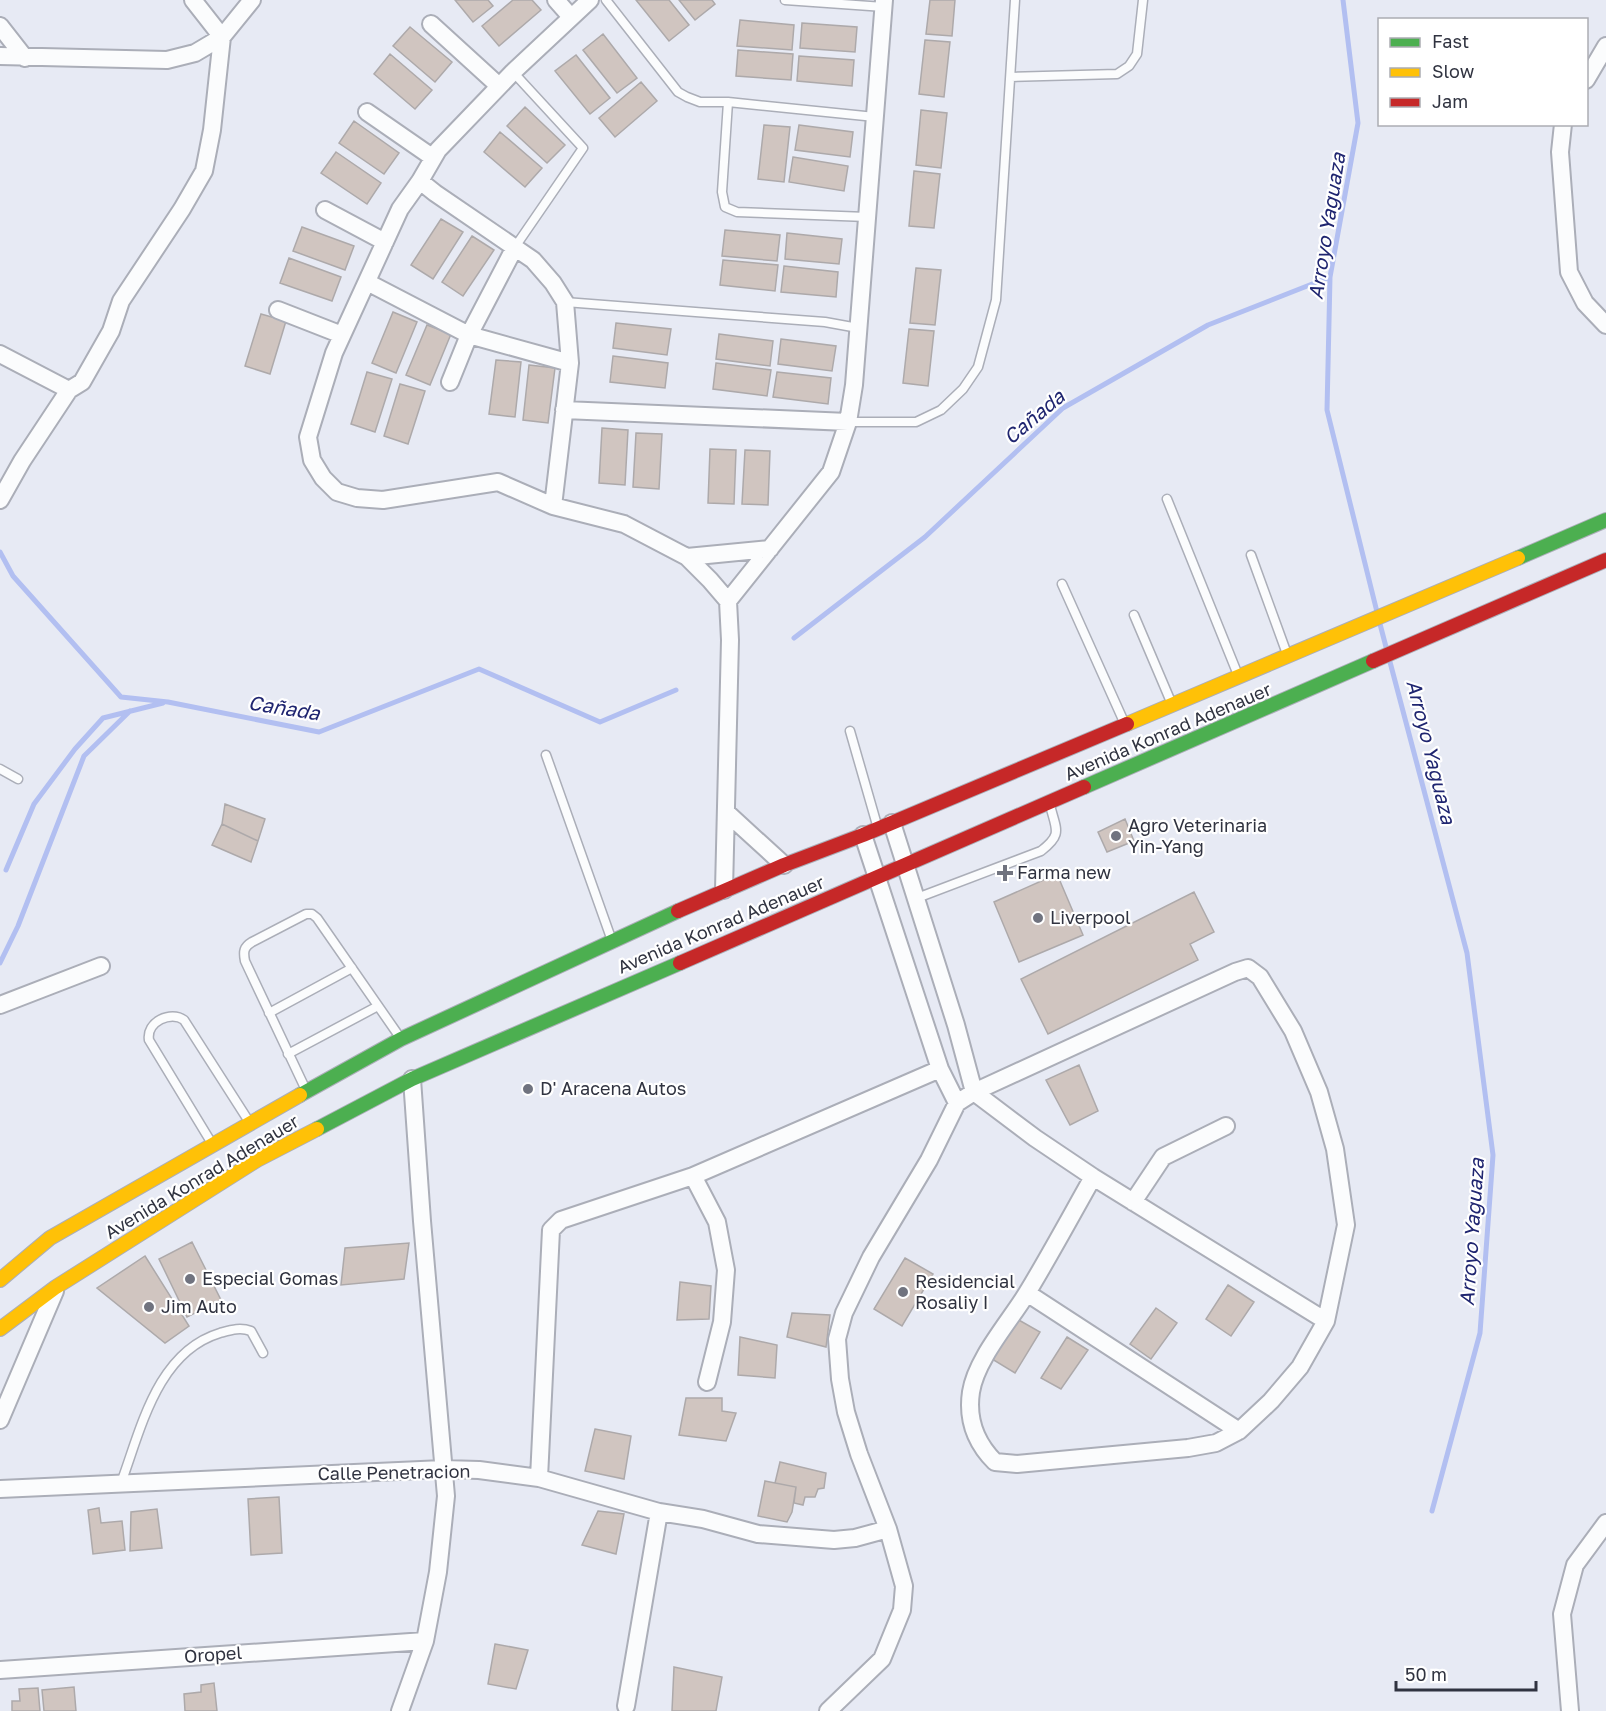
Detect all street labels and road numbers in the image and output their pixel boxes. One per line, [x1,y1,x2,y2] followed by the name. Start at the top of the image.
[1061,678,1274,785] street label: Avenida Konrad Adenauer
[614,871,827,978] street label: Avenida Konrad Adenauer
[101,1109,302,1243] street label: Avenida Konrad Adenauer
[317,1460,471,1484] street label: Calle Penetracion
[183,1641,243,1667] street label: Oropel

